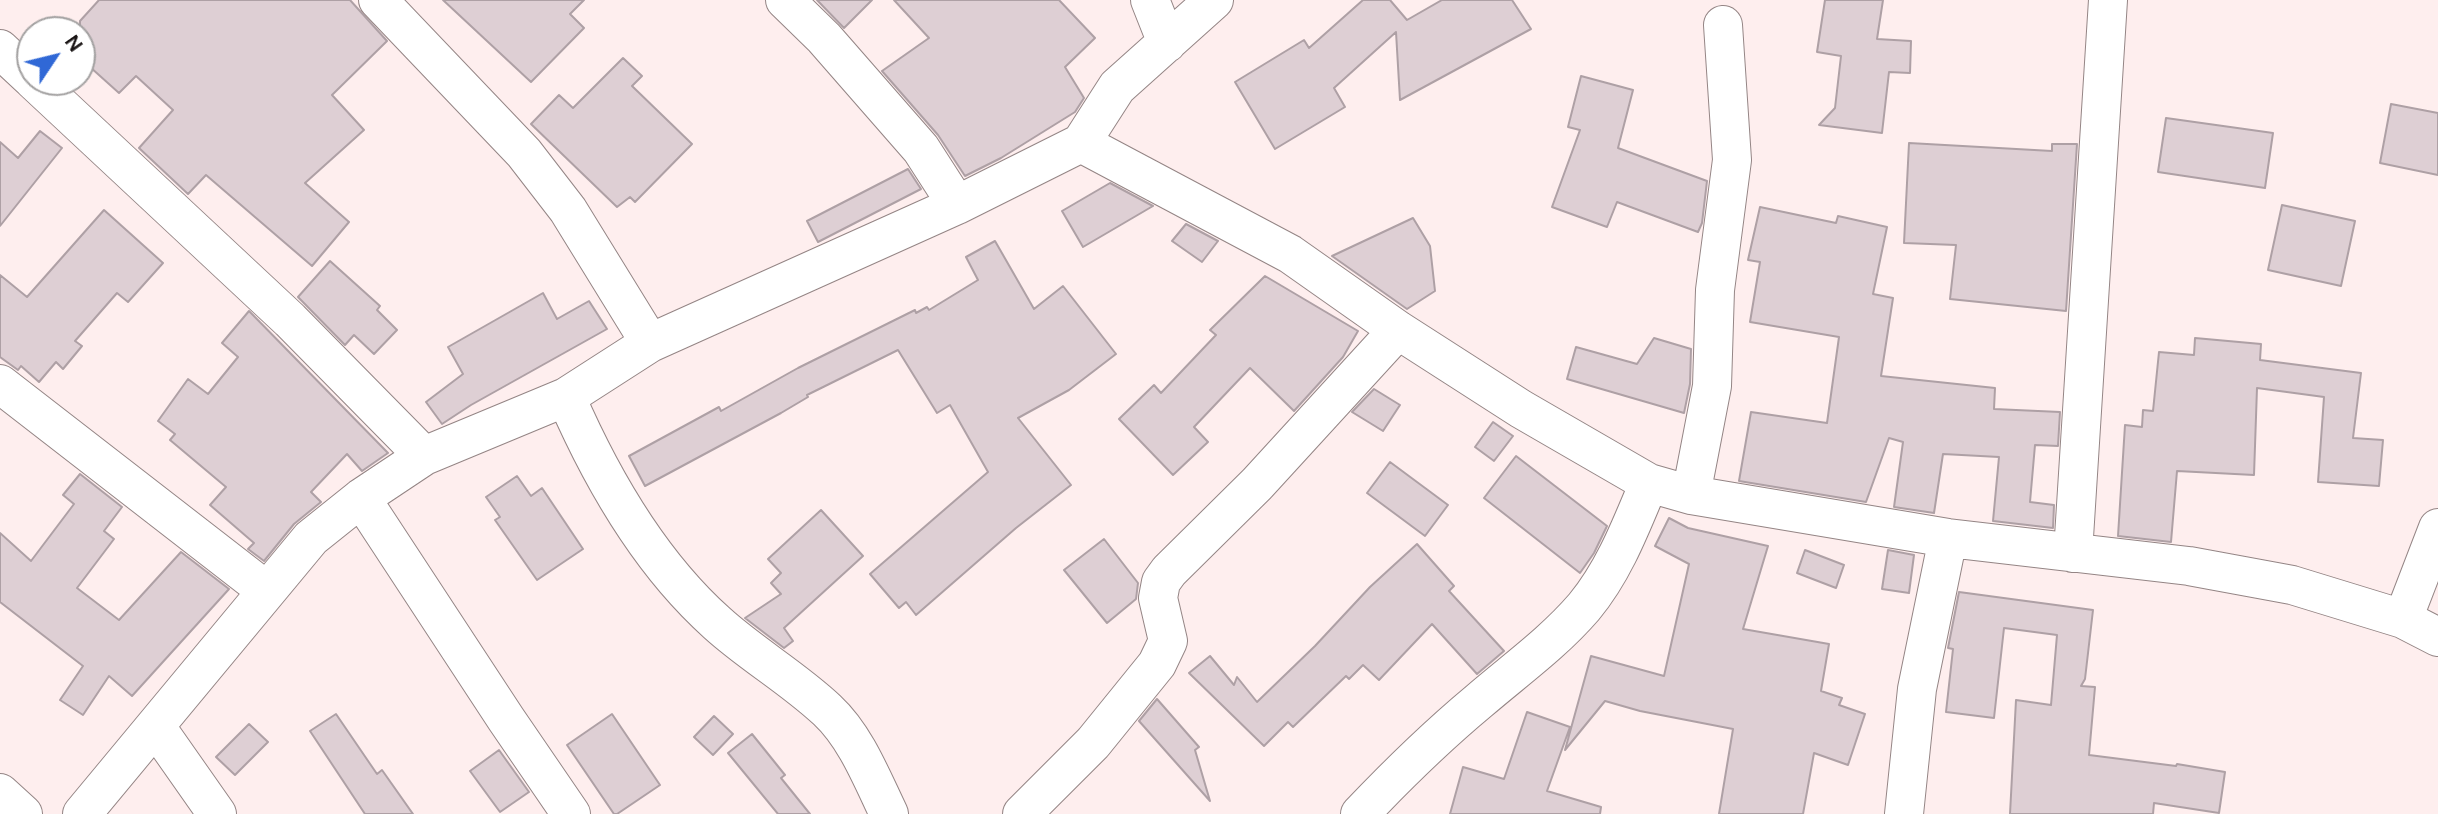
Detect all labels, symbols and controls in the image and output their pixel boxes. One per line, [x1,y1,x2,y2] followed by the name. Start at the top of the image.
[16,16,96,96] north arrow
[59,29,89,57] text: N

